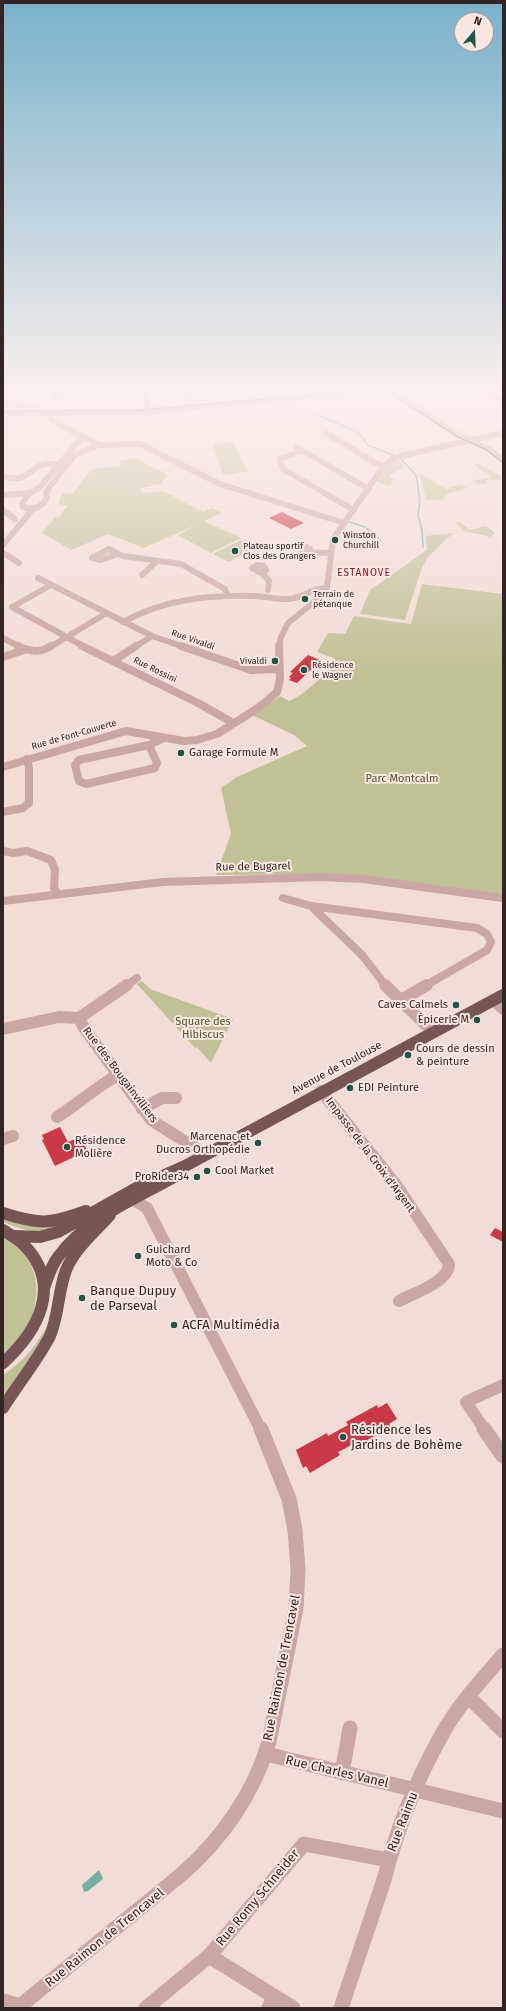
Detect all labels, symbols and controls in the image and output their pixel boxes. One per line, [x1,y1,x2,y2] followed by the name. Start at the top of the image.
[454,12,494,52] north arrow
[472,14,483,28] text: N
[343,530,379,551] place label: Winston Churchill
[330,535,340,545] marker: Winston Churchill
[243,541,316,562] place label: Plateau sportif Clos des Orangers
[230,546,240,556] marker: Plateau sportif Clos des Orangers
[337,567,391,579] district label: ESTANOVE
[313,589,354,610] place label: Terrain de pétanque
[300,594,310,604] marker: Terrain de pétanque
[170,628,216,652] street label: Rue Vivaldi
[131,655,179,685] street label: Rue Rossini
[240,656,267,666] place label: Vivaldi
[270,656,280,666] marker: Vivaldi
[312,660,354,681] place label: Résidence le Wagner
[299,665,309,675] marker: Résidence le Wagner
[30,718,118,752] street label: Rue de Font-Couverte
[189,746,278,760] place label: Garage Formule M
[176,748,186,758] marker: Garage Formule M
[366,772,438,786] park label: Parc Montcalm
[215,860,291,874] street label: Rue de Bugarel
[378,998,448,1012] place label: Caves Calmels
[451,1000,461,1010] marker: Caves Calmels
[418,1013,469,1027] place label: Épicerie M
[175,1015,231,1041] park label: Square des Hibiscus
[472,1015,482,1025] marker: Épicerie M
[80,1025,160,1125] street label: Rue des Bougainvilliers
[290,1039,384,1097] street label: Avenue de Toulouse
[416,1042,495,1068] place label: Cours de dessin & peinture
[403,1050,413,1060] marker: Cours de dessin & peinture
[358,1081,419,1095] place label: EDI Peinture
[345,1083,355,1093] marker: EDI Peinture
[323,1095,417,1215] street label: Impasse de la Croix d'Argent
[156,1130,250,1156] place label: Marcenac et Ducros Orthopédie
[75,1134,126,1160] place label: Résidence Molière
[253,1138,263,1148] marker: Marcenac et Ducros Orthopédie
[62,1142,72,1152] marker: Résidence Molière
[215,1164,274,1178] place label: Cool Market
[202,1166,212,1176] marker: Cool Market
[135,1170,189,1184] place label: ProRider34
[192,1172,202,1182] marker: ProRider34
[146,1243,197,1269] place label: Guichard Moto & Co
[133,1251,143,1261] marker: Guichard Moto & Co
[90,1283,176,1314] place label: Banque Dupuy de Parseval
[77,1293,87,1303] marker: Banque Dupuy de Parseval
[182,1317,280,1333] place label: ACFA Multimédia
[169,1320,179,1330] marker: ACFA Multimédia
[351,1422,462,1453] place label: Résidence les Jardins de Bohème
[338,1432,348,1442] marker: Résidence les Jardins de Bohème
[260,1594,304,1742] street label: Rue Raimon de Trencavel
[284,1753,390,1791] street label: Rue Charles Vanel
[384,1790,422,1854] street label: Rue Raimu
[213,1847,303,1949] street label: Rue Romy Schneider
[42,1885,168,1991] street label: Rue Raimon de Trencavel

